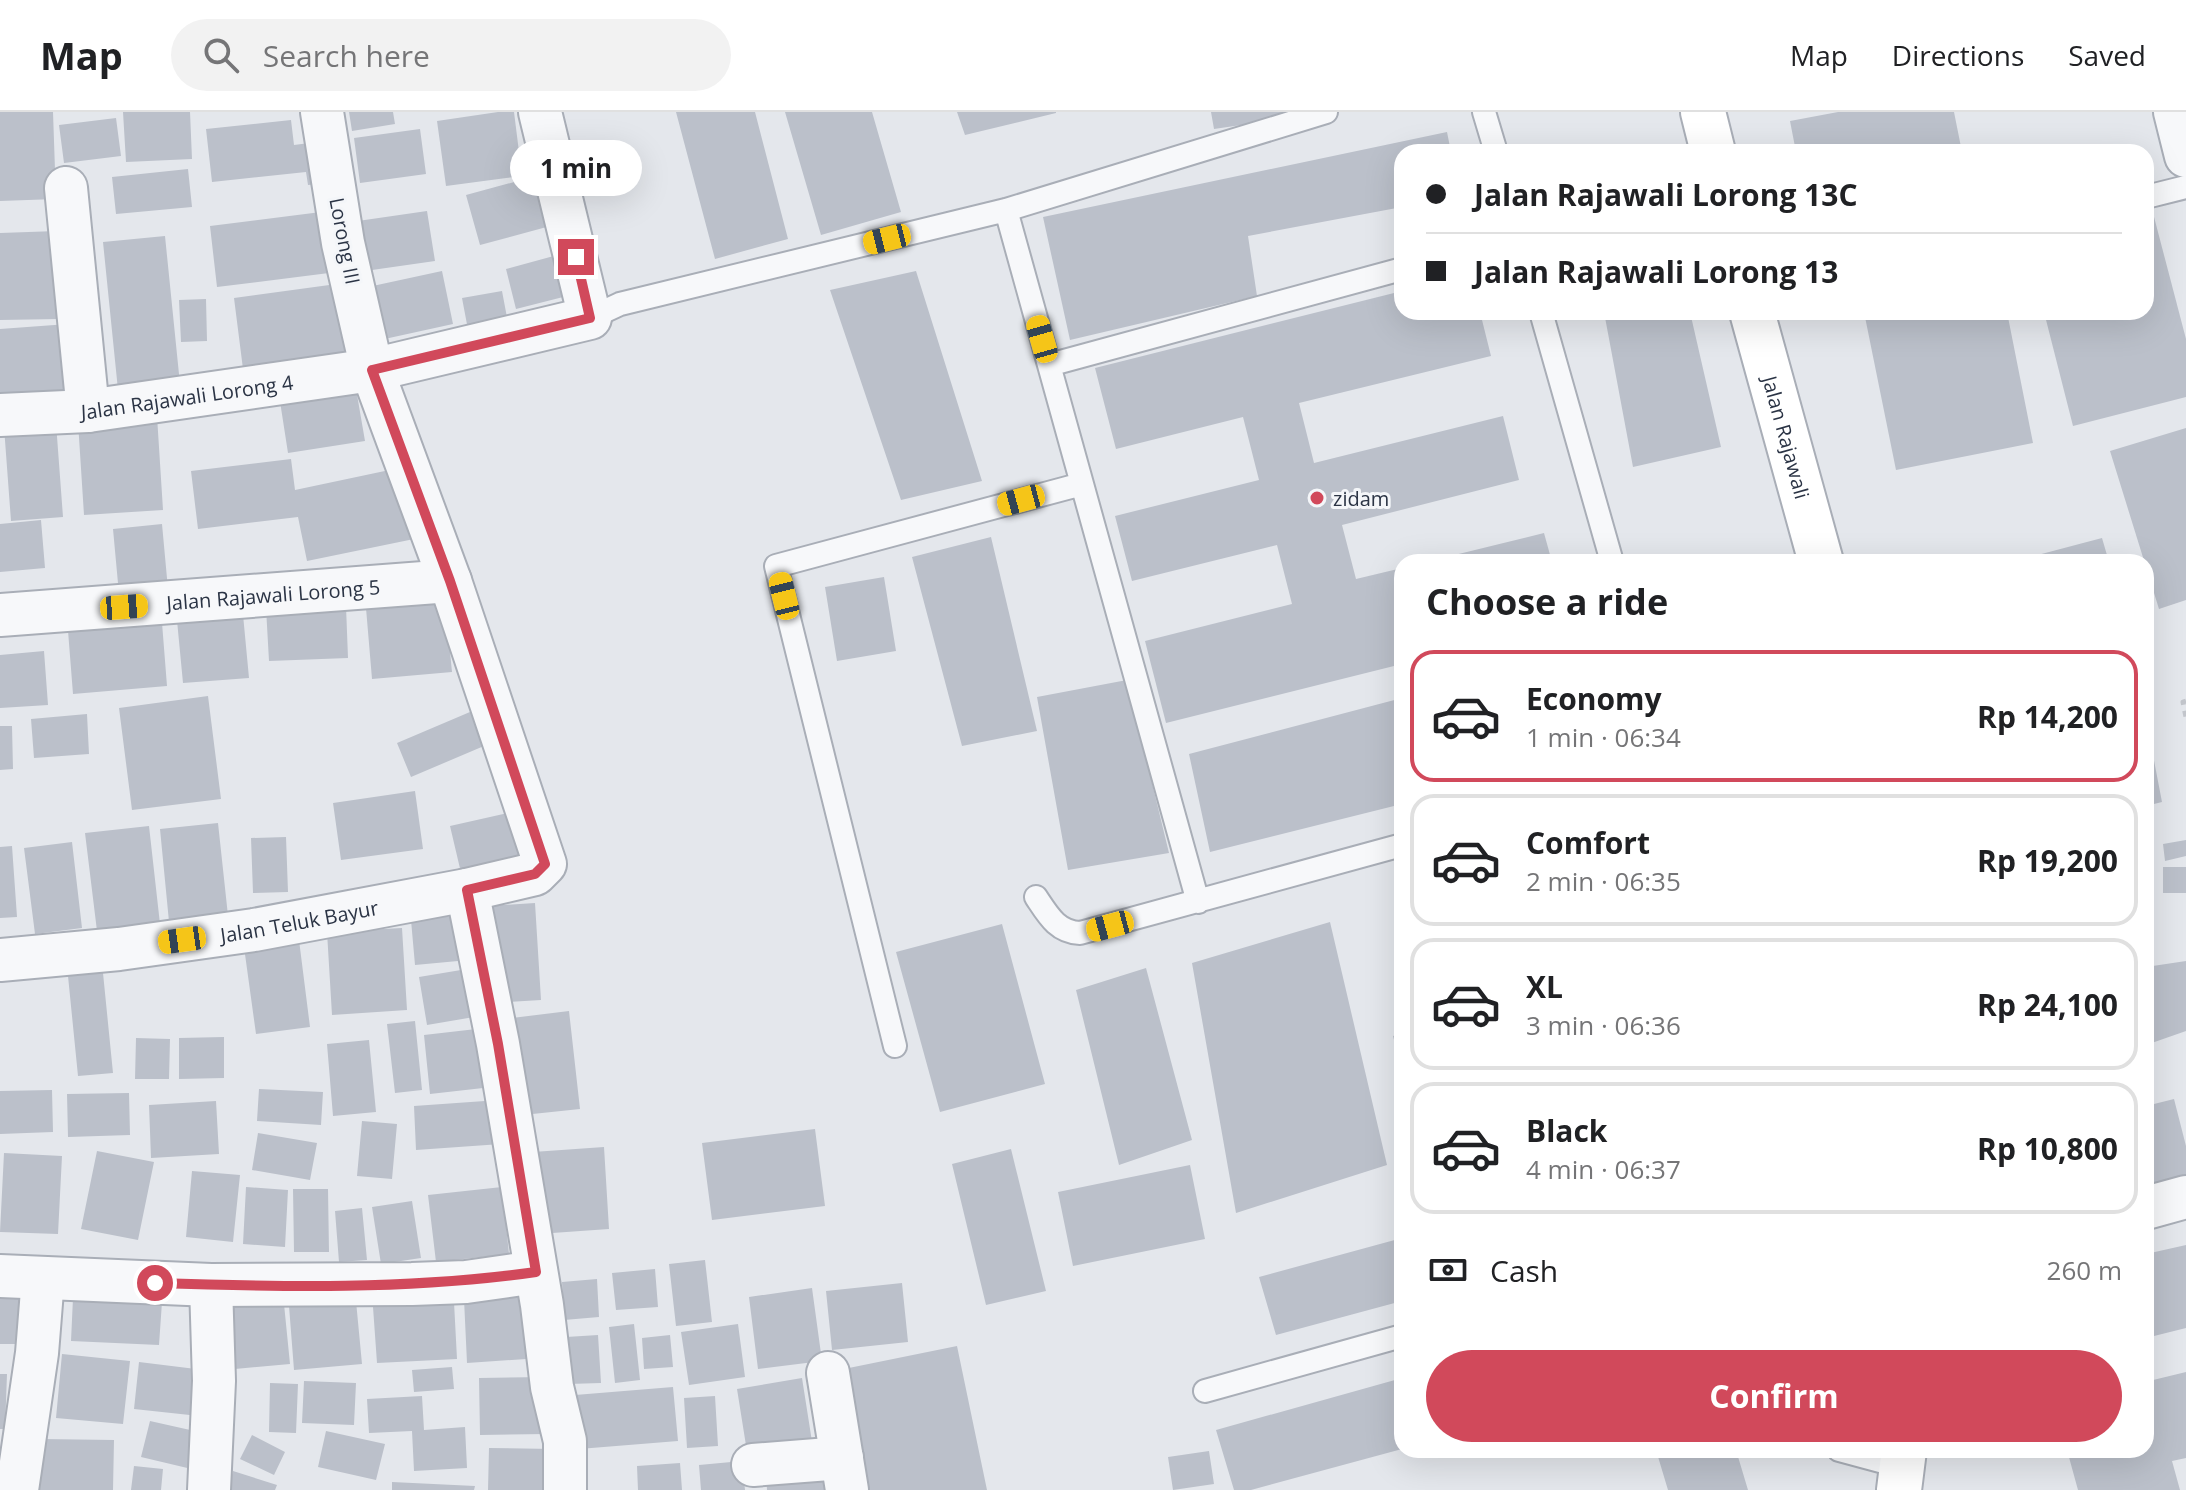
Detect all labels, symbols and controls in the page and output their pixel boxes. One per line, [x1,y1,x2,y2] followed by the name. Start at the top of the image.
[171,19,731,91] search box
[40,29,123,81] text: Map
[199,33,243,77] icon: search
[263,35,430,76] text: Search here
[1790,36,1848,74] text: Map
[1892,36,2024,74] text: Directions
[2068,36,2146,74] text: Saved
[510,141,642,197] callout: 1 min
[540,150,612,186] text: 1 min
[1474,174,1858,215] text: Jalan Rajawali Lorong 13C
[323,195,367,287] street label: Lorong III
[861,222,913,256] car
[558,239,594,275] route end
[1474,251,1838,292] text: Jalan Rajawali Lorong 13
[1024,313,1060,365] car
[78,368,295,425] street label: Jalan Rajawali Lorong 4
[1756,371,1816,502] street label: Jalan Rajawali
[995,482,1047,518] car
[1333,485,1389,512] place label: zidam
[1308,489,1326,507] marker: zidam
[767,570,801,622] car
[163,573,381,616] street label: Jalan Rajawali Lorong 5
[1426,577,1668,626] text: Choose a ride
[99,593,149,621] car
[1526,678,1662,719] text: Economy
[1430,680,1502,752] icon: car
[1977,696,2118,737] text: Rp 14,200
[1526,719,1681,755] text: 1 min · 06:34
[1526,822,1650,863] text: Comfort
[1430,824,1502,896] icon: car
[1977,840,2118,881] text: Rp 19,200
[1526,863,1681,899] text: 2 min · 06:35
[217,893,380,948] street label: Jalan Teluk Bayur
[1084,908,1136,944] car
[157,925,207,955] car
[1526,966,1563,1007] text: XL
[1430,968,1502,1040] icon: car
[1977,984,2118,1025] text: Rp 24,100
[1526,1007,1681,1043] text: 3 min · 06:36
[1526,1110,1607,1151] text: Black
[1430,1112,1502,1184] icon: car
[1977,1128,2118,1169] text: Rp 10,800
[1526,1151,1681,1187] text: 4 min · 06:37
[1426,1248,1470,1292] icon: cash
[1490,1250,1558,1291] text: Cash
[2047,1252,2122,1288] text: 260 m
[137,1265,173,1301] route start
[1426,1350,2122,1442] button: Confirm

